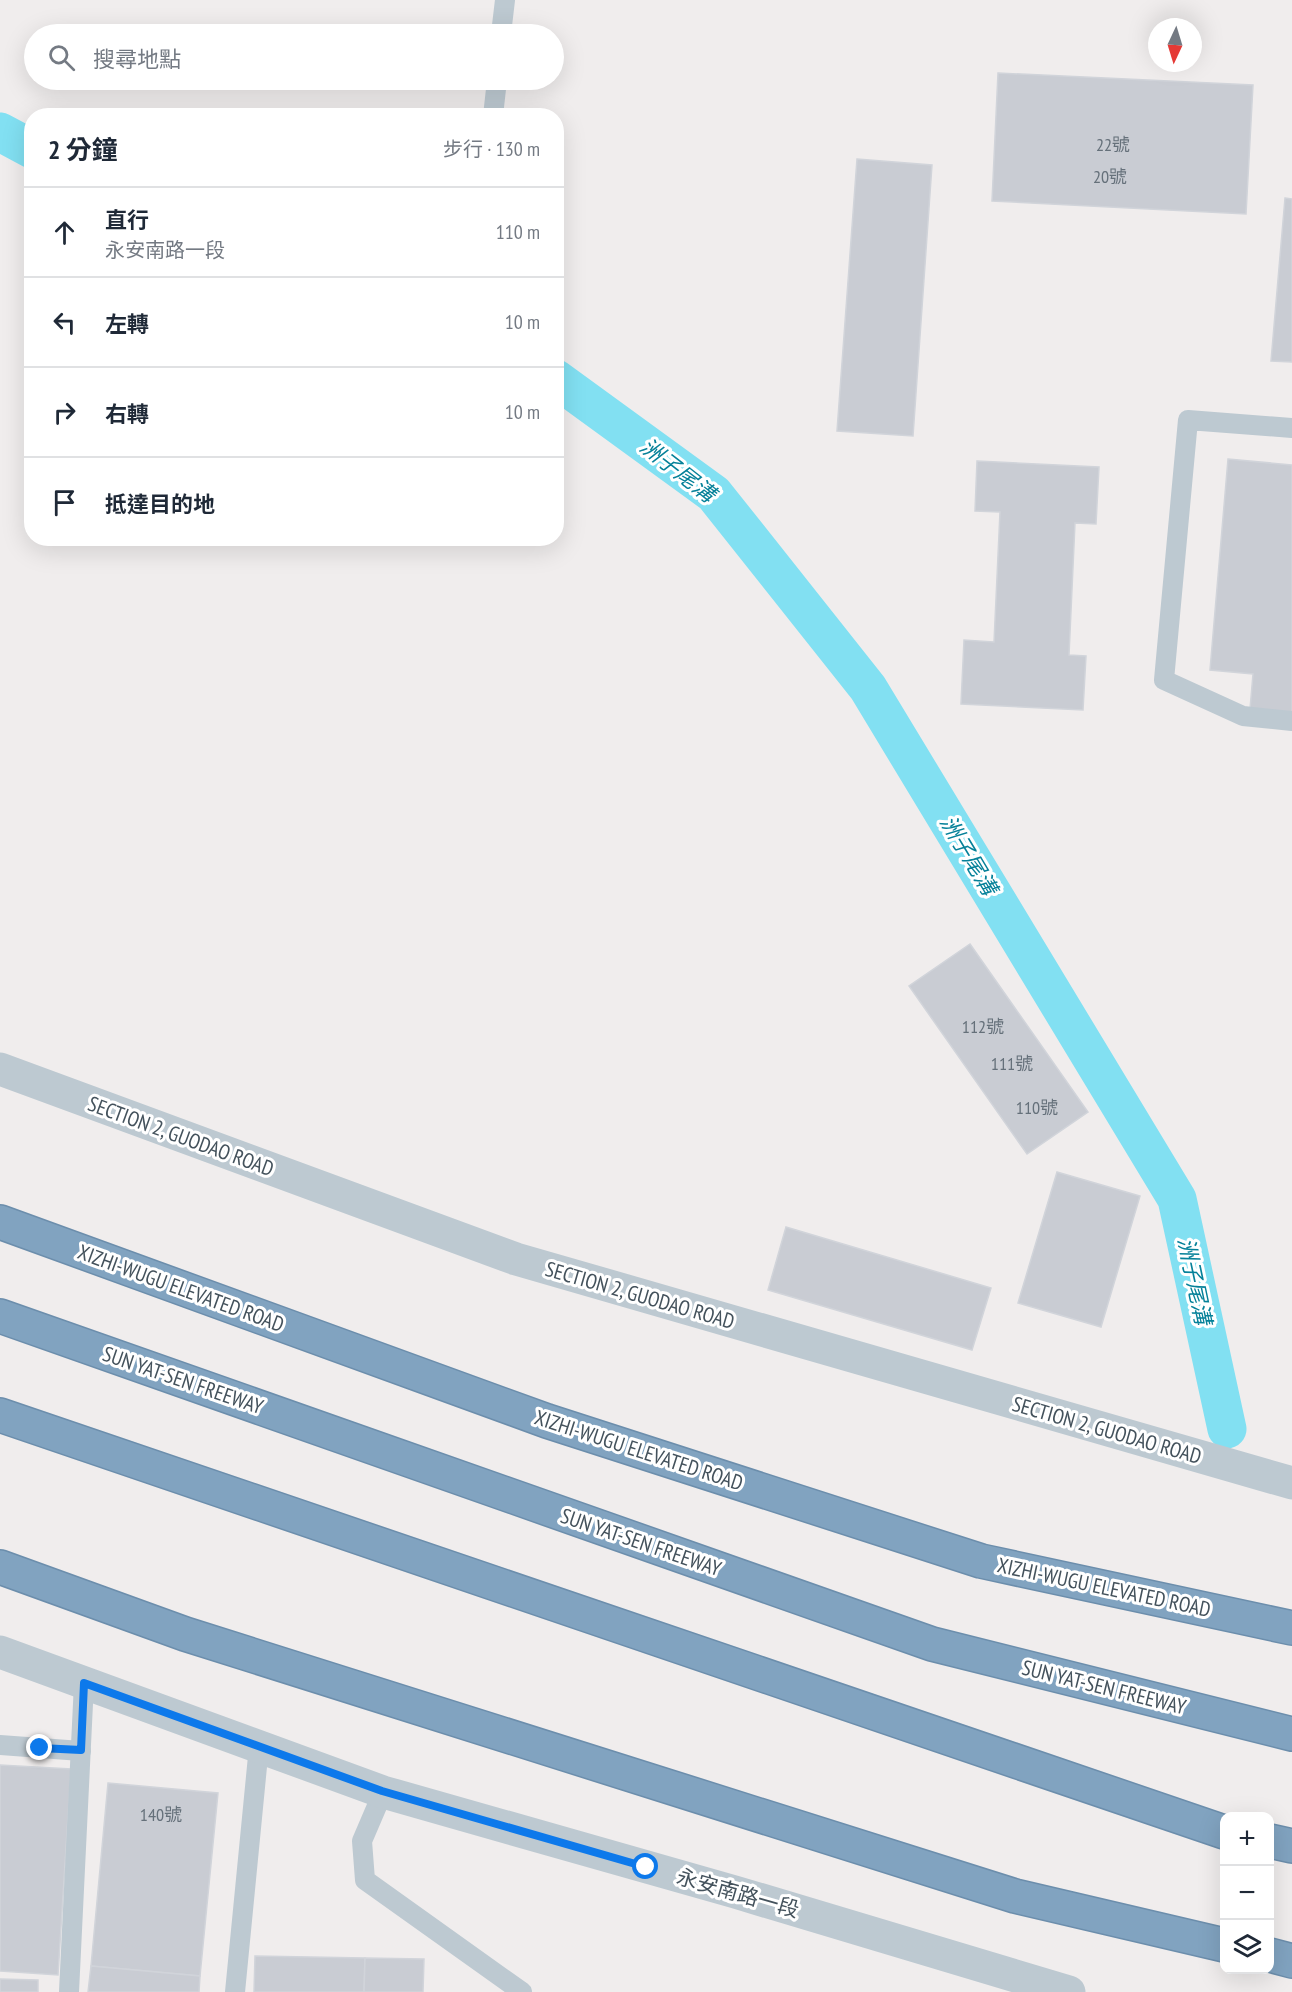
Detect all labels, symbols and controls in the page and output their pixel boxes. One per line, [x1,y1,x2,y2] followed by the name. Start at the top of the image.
[1148,18,1202,72] north arrow
[24,24,564,90] search box
[45,41,78,74] icon: search
[93,45,181,73] text: 搜尋地點
[48,133,118,166] text: 2 分鐘
[1096,133,1130,156] house number: 22號
[443,136,540,162] text: 步行 · 130 m
[1093,165,1127,188] house number: 20號
[105,206,149,234] text: 直行
[48,216,81,249] icon: ahead
[496,219,540,245] text: 110 m
[105,237,225,263] text: 永安南路一段
[48,306,81,339] icon: left
[505,309,540,335] text: 10 m
[105,310,149,338] text: 左轉
[48,396,81,429] icon: right
[505,399,540,425] text: 10 m
[105,400,149,428] text: 右轉
[635,432,724,510] water label: 洲子尾溝
[48,486,81,519] icon: arrive
[105,490,215,518] text: 抵達目的地
[934,810,1005,902] water label: 洲子尾溝
[962,1015,1004,1038] house number: 112號
[991,1052,1033,1075] house number: 111號
[85,1090,277,1182] street label: SECTION 2, GUODAO ROAD
[1016,1096,1058,1119] house number: 110號
[1172,1235,1218,1330] water label: 洲子尾溝
[74,1238,288,1338] street label: XIZHI-WUGU ELEVATED ROAD
[542,1255,738,1335] street label: SECTION 2, GUODAO ROAD
[99,1340,267,1420] street label: SUN YAT-SEN FREEWAY
[1009,1390,1205,1470] street label: SECTION 2, GUODAO ROAD
[531,1404,747,1496] street label: XIZHI-WUGU ELEVATED ROAD
[557,1502,725,1582] street label: SUN YAT-SEN FREEWAY
[995,1551,1213,1623] street label: XIZHI-WUGU ELEVATED ROAD
[1019,1654,1189,1721] street label: SUN YAT-SEN FREEWAY
[26,1734,52,1760] route end
[140,1803,182,1826] house number: 140號
[1220,1812,1274,1974] map controls
[1220,1812,1274,1866] button: +
[632,1853,658,1879] route start
[674,1863,802,1923] street label: 永安南路一段
[1220,1866,1274,1920] button: −
[1220,1920,1274,1974] button: layers

